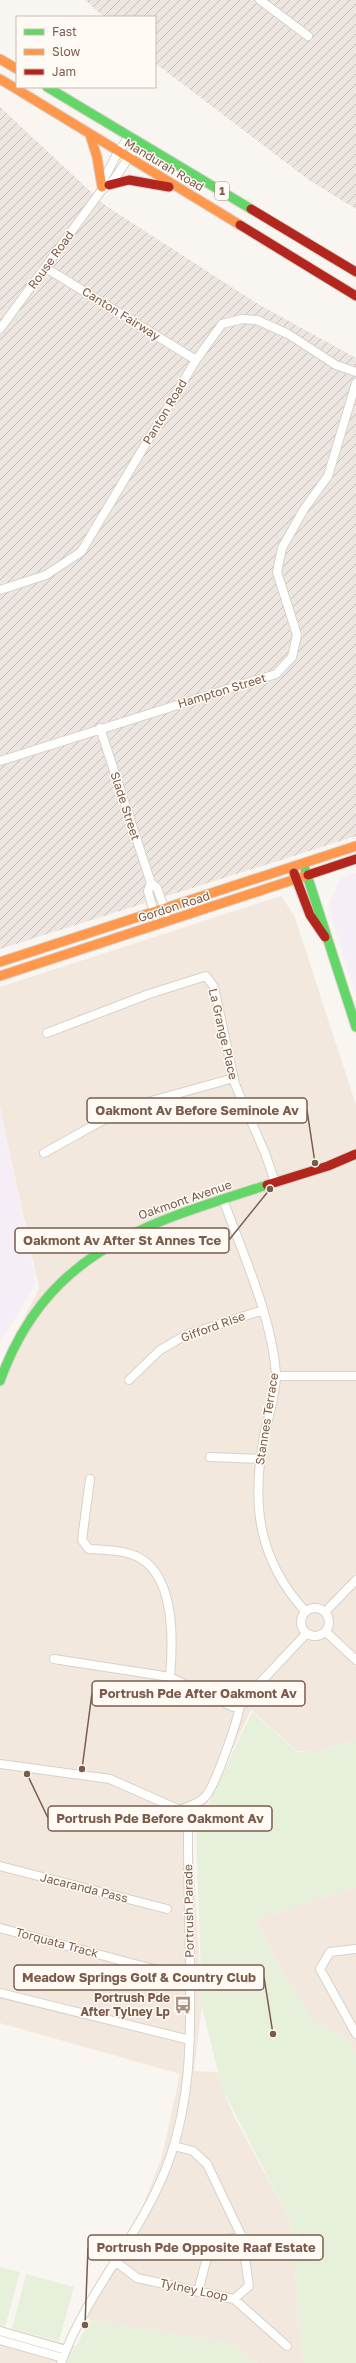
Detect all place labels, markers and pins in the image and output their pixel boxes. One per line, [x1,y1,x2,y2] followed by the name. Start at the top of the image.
[87,1098,307,1123] callout: Oakmont Av Before Seminole Av
[15,1228,229,1253] callout: Oakmont Av After St Annes Tce
[92,1681,305,1706] callout: Portrush Pde After Oakmont Av
[48,1806,272,1831] callout: Portrush Pde Before Oakmont Av
[14,1965,264,1990] callout: Meadow Springs Golf & Country Club
[80,1990,171,2019] place label: Portrush Pde After Tylney Lp
[173,1995,193,2015] bus stop icon: Portrush Pde After Tylney Lp
[88,2235,323,2260] callout: Portrush Pde Opposite Raaf Estate

